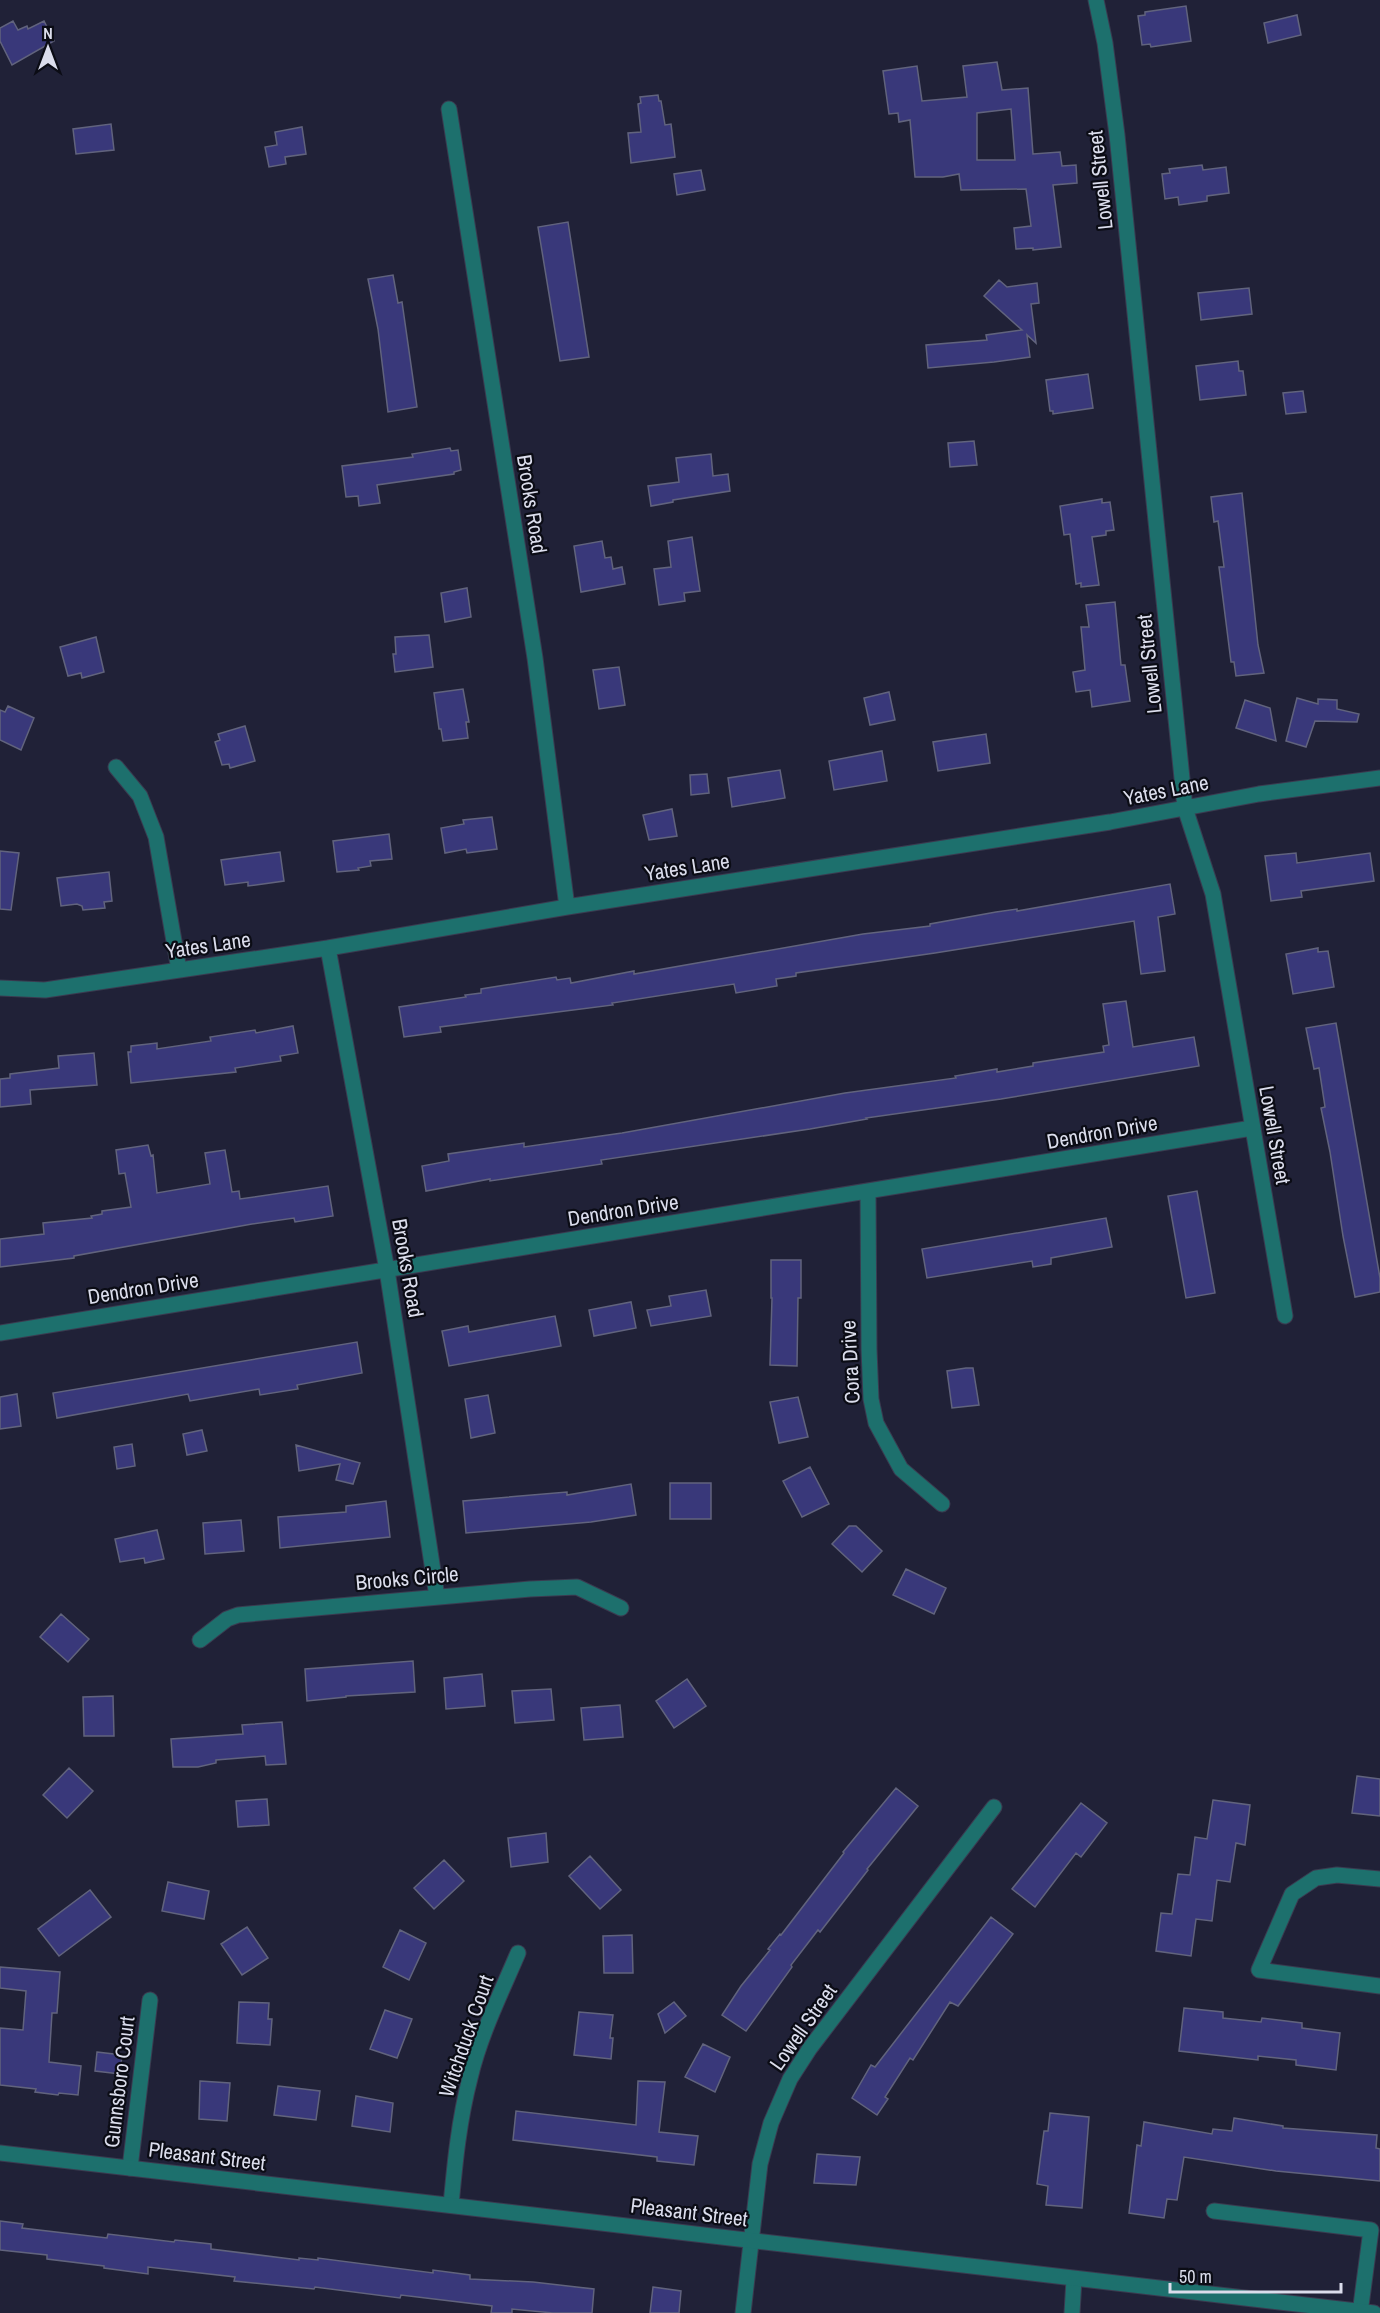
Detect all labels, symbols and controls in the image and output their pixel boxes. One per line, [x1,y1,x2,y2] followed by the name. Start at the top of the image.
[18,18,78,78] north arrow
[43,22,53,44] text: N
[1080,129,1120,231] street label: Lowell Street
[510,453,554,555] street label: Brooks Road
[1129,613,1169,715] street label: Lowell Street
[1121,768,1211,812] street label: Yates Lane
[642,846,732,888] street label: Yates Lane
[163,925,253,965] street label: Yates Lane
[1252,1083,1298,1187] street label: Lowell Street
[1044,1108,1160,1156] street label: Dendron Drive
[565,1187,681,1233] street label: Dendron Drive
[385,1216,431,1320] street label: Brooks Road
[85,1265,201,1311] street label: Dendron Drive
[833,1320,867,1404] street label: Cora Drive
[354,1559,460,1597] street label: Brooks Circle
[432,1971,500,2101] street label: Witchduck Court
[763,1978,844,2076] street label: Lowell Street
[97,2014,141,2149] street label: Gunnsboro Court
[147,2134,267,2178] street label: Pleasant Street
[629,2190,749,2234] street label: Pleasant Street
[1170,2256,1341,2294] scale bar
[1179,2264,1212,2289] text: 50 m

